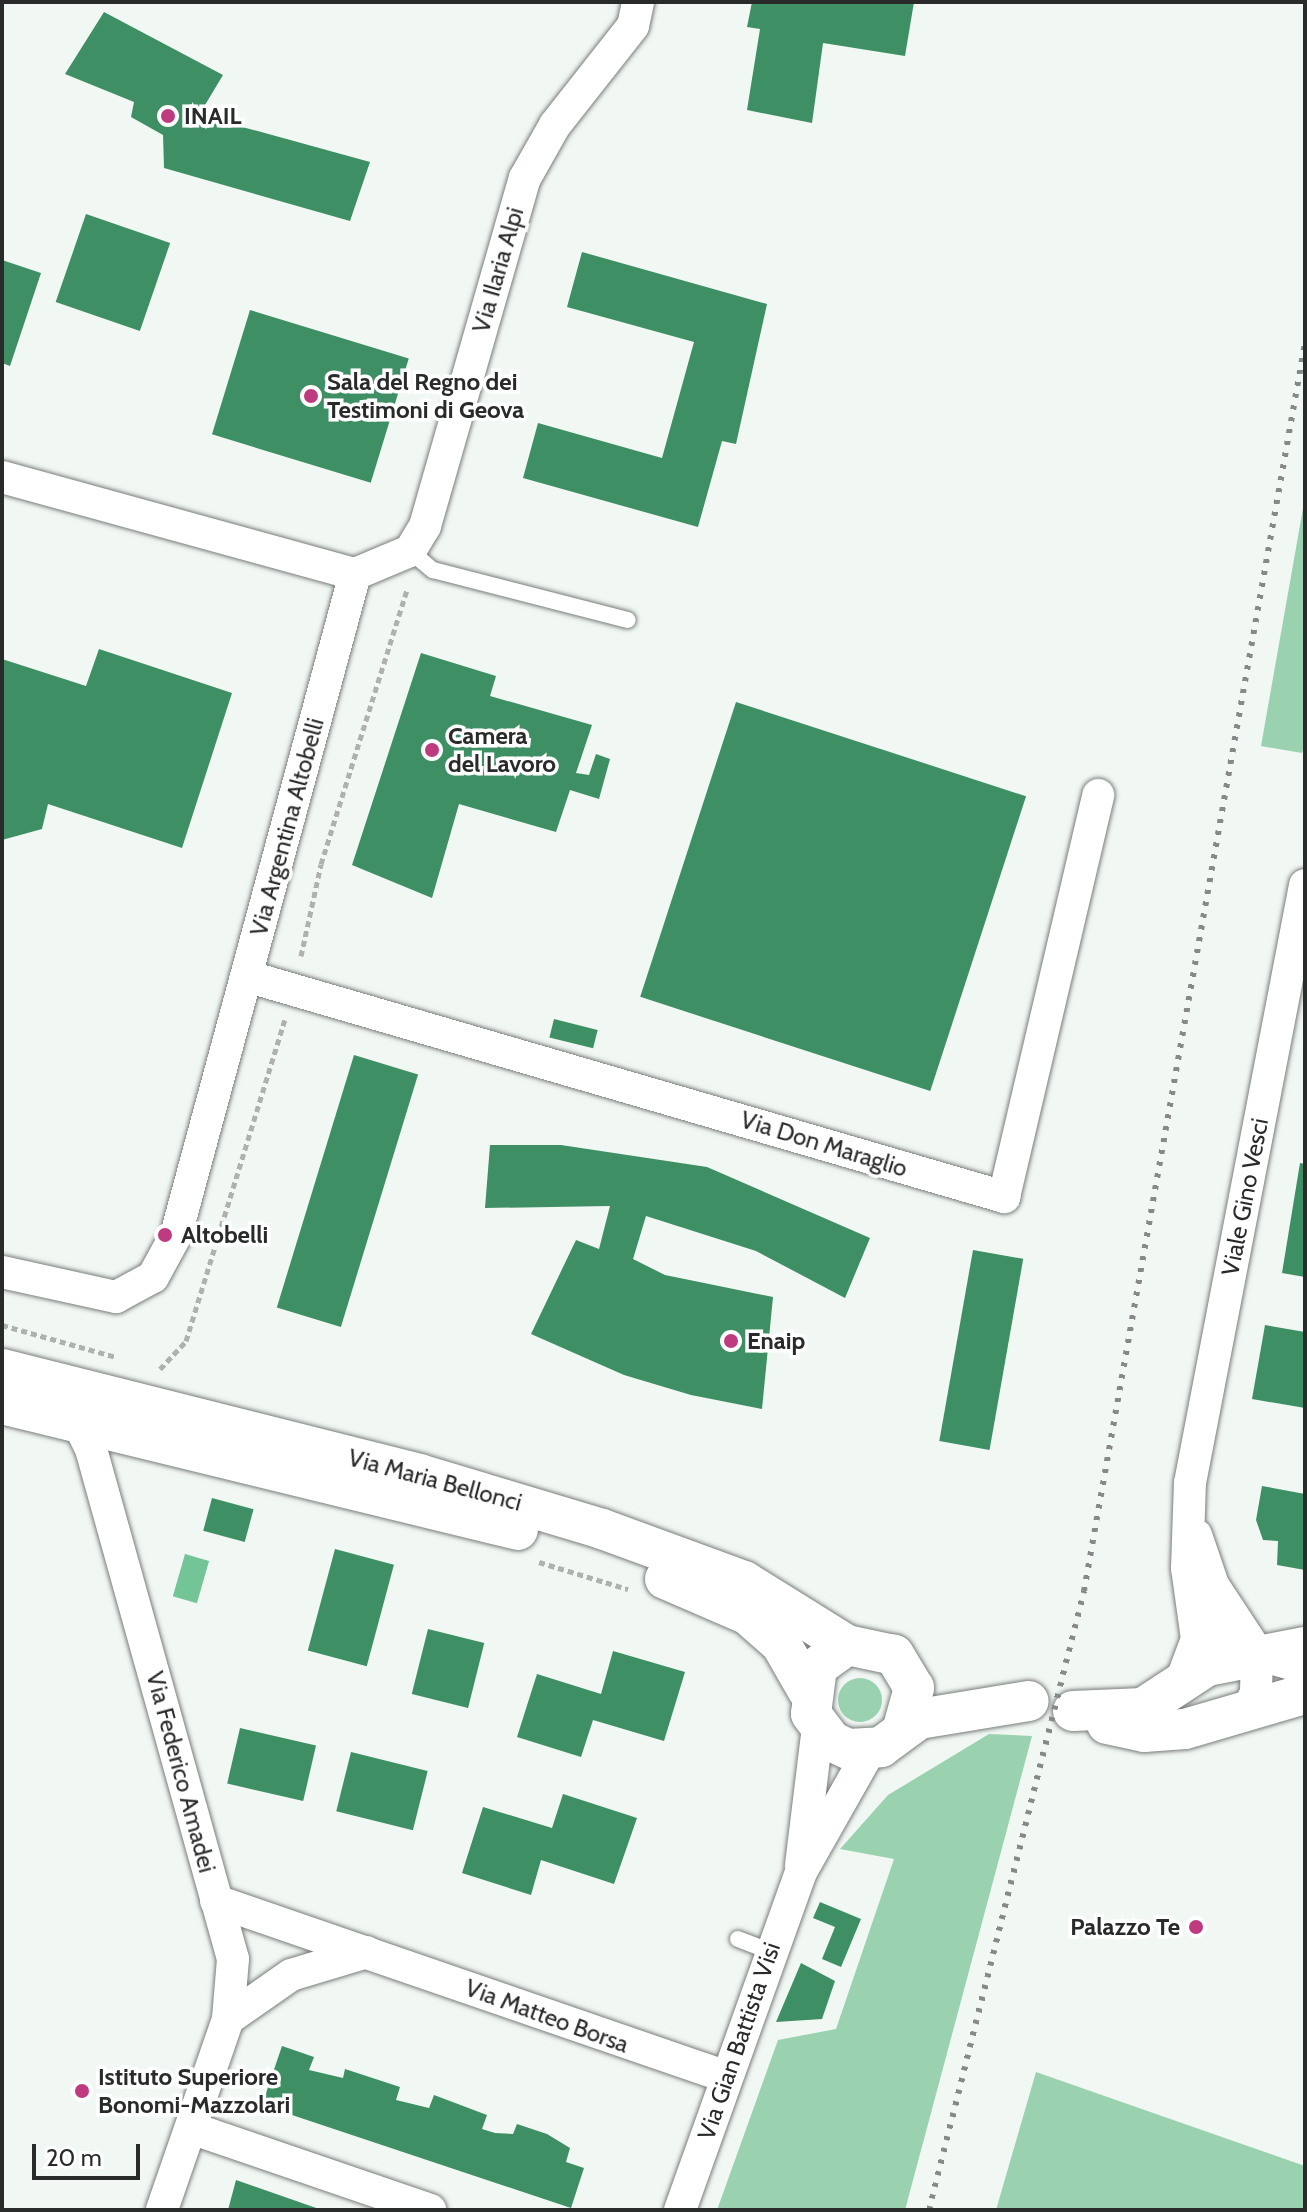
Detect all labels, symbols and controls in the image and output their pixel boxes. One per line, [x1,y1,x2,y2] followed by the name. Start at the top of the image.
[184,102,242,130] place label: INAIL
[159,107,177,125] marker: INAIL
[466,204,530,336] street label: Via Ilaria Alpi
[327,368,524,424] place label: Sala del Regno dei Testimoni di Geova
[302,387,320,405] marker: Sala del Regno dei Testimoni di Geova
[244,715,330,939] street label: Via Argentina Altobelli
[448,722,556,778] place label: Camera del Lavoro
[423,741,441,759] marker: Camera del Lavoro
[737,1105,911,1183] street label: Via Don Maraglio
[1216,1116,1274,1278] street label: Viale Gino Vesci
[181,1221,268,1249] place label: Altobelli
[156,1226,174,1244] marker: Altobelli
[747,1327,805,1355] place label: Enaip
[722,1332,740,1350] marker: Enaip
[345,1443,525,1517] street label: Via Maria Bellonci
[140,1668,222,1876] street label: Via Federico Amadei
[1070,1913,1180,1941] place label: Palazzo Te
[1187,1918,1205,1936] marker: Palazzo Te
[692,1939,786,2143] street label: Via Gian Battista Visi
[461,1973,633,2059] street label: Via Matteo Borsa
[98,2063,290,2119] place label: Istituto Superiore Bonomi-Mazzolari
[73,2082,91,2100] marker: Istituto Superiore Bonomi-Mazzolari
[36,2128,144,2178] scale bar
[46,2143,102,2172] text: 20 m

